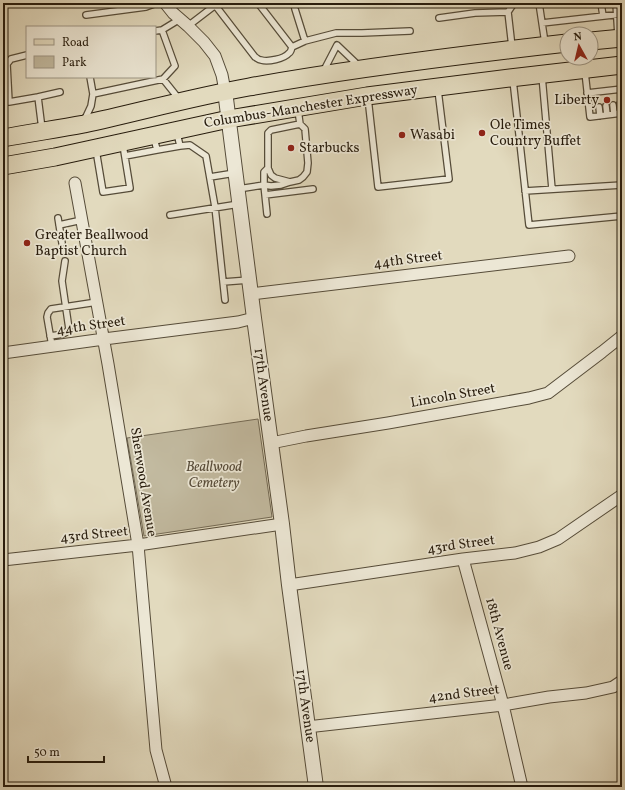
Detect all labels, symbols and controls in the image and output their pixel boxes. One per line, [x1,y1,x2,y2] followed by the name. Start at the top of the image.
[26,26,156,78] legend
[559,26,599,66] north arrow
[573,30,583,46] text: N
[62,35,89,51] text: Road
[62,55,87,71] text: Park
[203,81,420,133] street label: Columbus-Manchester Expressway
[554,91,599,110] place label: Liberty
[602,95,612,105] marker: Liberty
[490,116,581,151] place label: Ole Times Country Buffet
[410,126,455,145] place label: Wasabi
[477,128,487,138] marker: Ole Times Country Buffet
[397,130,407,140] marker: Wasabi
[299,139,360,158] place label: Starbucks
[286,143,296,153] marker: Starbucks
[35,226,149,261] place label: Greater Beallwood Baptist Church
[22,238,32,248] marker: Greater Beallwood Baptist Church
[372,246,444,274] street label: 44th Street
[55,312,127,340] street label: 44th Street
[248,347,278,423] street label: 17th Avenue
[409,379,497,413] street label: Lincoln Street
[125,426,161,538] street label: Sherwood Avenue
[186,458,242,493] park label: Beallwood Cemetery
[59,522,129,548] street label: 43rd Street
[426,531,496,559] street label: 43rd Street
[480,596,518,673] street label: 18th Avenue
[290,668,320,744] street label: 17th Avenue
[427,680,501,708] street label: 42nd Street
[28,738,104,764] scale bar
[34,745,60,761] text: 50 m

